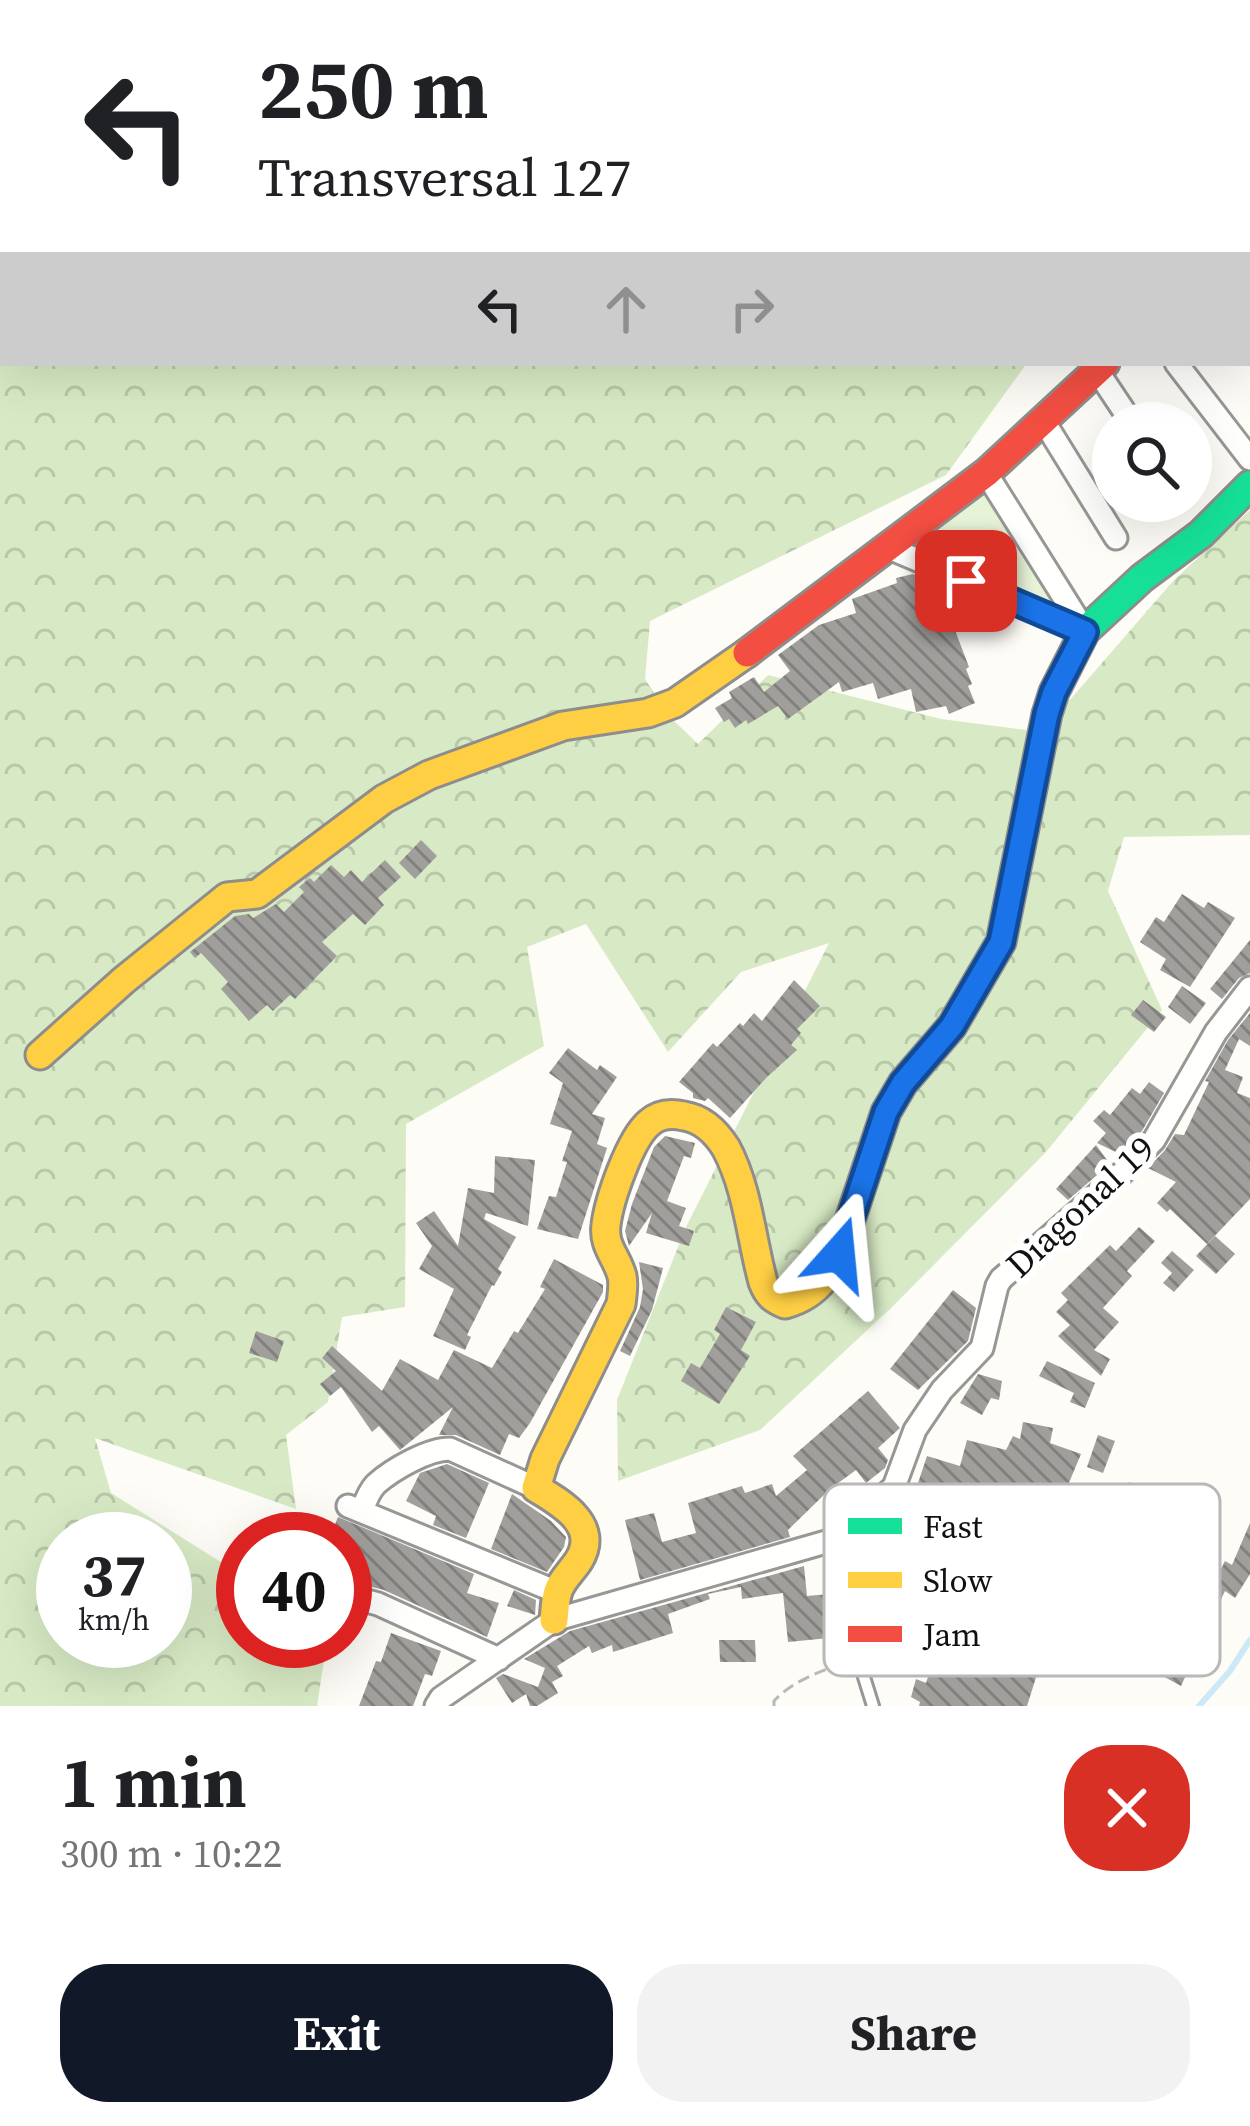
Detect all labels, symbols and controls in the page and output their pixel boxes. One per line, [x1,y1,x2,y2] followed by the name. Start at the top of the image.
[258,31,489,146] text: 250 m
[60,48,216,204] icon: left
[258,140,631,214] text: Transversal 127
[467,276,533,342] icon: left
[593,276,659,342] icon: ahead
[719,276,785,342] icon: right
[1092,402,1212,522] map controls
[1092,402,1212,522] button: search
[915,530,1017,632] pin
[933,548,999,614] icon: arrive
[995,1124,1166,1288] street label: Diagonal 19
[776,1191,902,1317] position arrow
[824,1484,1220,1676] legend
[923,1504,983,1549] text: Fast
[216,1512,372,1668] speed limit sign: 40
[81,1534,147,1616] text: 37
[923,1558,993,1603] text: Slow
[78,1599,150,1640] text: km/h
[922,1612,981,1657] text: Jam
[60,1732,247,1831] text: 1 min
[1064,1745,1190,1871] button: close
[60,1827,282,1880] text: 300 m · 10:22
[60,1964,613,2102] button: Exit
[637,1964,1190,2102] button: Share

